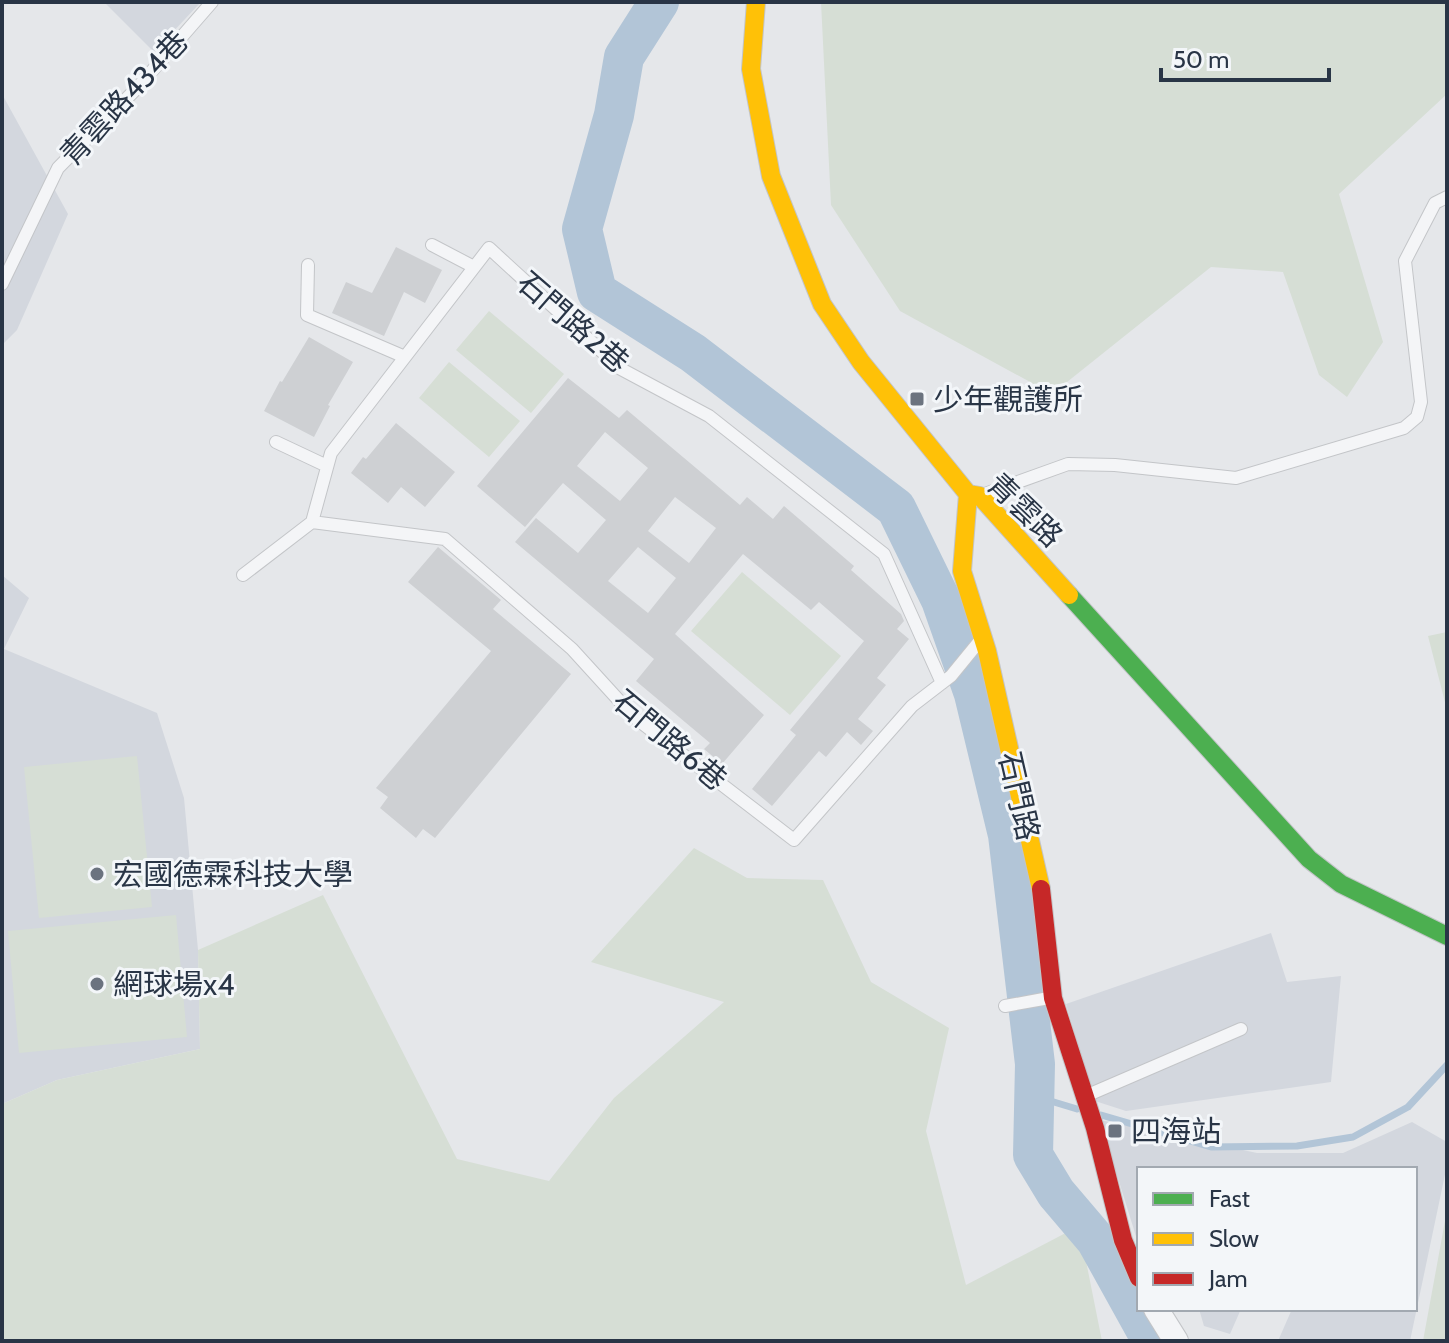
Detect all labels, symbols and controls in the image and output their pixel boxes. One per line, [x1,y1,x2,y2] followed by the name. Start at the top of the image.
[52,23,196,173] street label: 青雲路434巷
[1161,32,1329,82] scale bar
[1173,45,1229,74] text: 50 m
[510,264,636,380] street label: 石門路2巷
[933,381,1083,418] place label: 少年觀護所
[908,390,926,408] marker: 少年觀護所
[980,465,1070,555] street label: 青雲路
[606,682,734,798] street label: 石門路6巷
[991,748,1047,844] street label: 石門路
[113,856,353,893] place label: 宏國德霖科技大學
[88,865,106,883] marker: 宏國德霖科技大學
[113,966,235,1003] place label: 網球場x4
[88,975,106,993] marker: 網球場x4
[1131,1113,1221,1150] place label: 四海站
[1106,1122,1124,1140] marker: 四海站
[1137,1167,1417,1311] legend
[1209,1184,1250,1213] text: Fast
[1209,1224,1259,1253] text: Slow
[1208,1264,1247,1293] text: Jam

